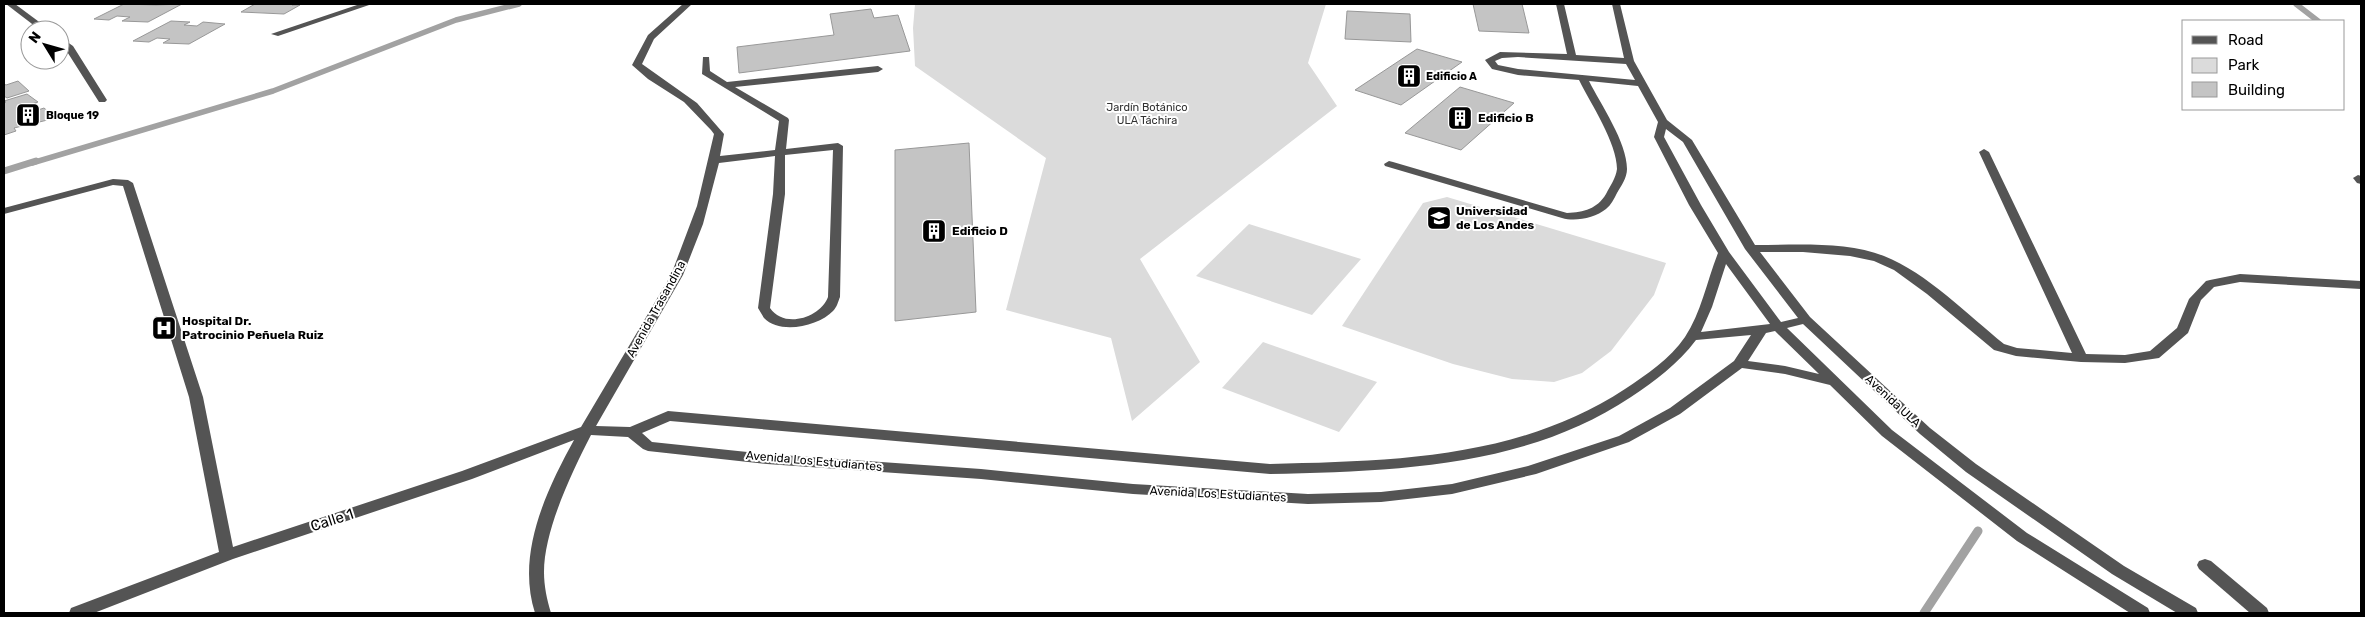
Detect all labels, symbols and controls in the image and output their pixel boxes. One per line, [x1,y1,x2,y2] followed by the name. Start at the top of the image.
[20,20,70,70] north arrow
[2182,20,2345,110] legend
[25,28,45,47] text: N
[2228,31,2264,49] text: Road
[2228,56,2259,74] text: Park
[1396,63,1422,89] building icon: Edificio A
[1426,70,1477,83] place label: Edificio A
[2228,81,2285,99] text: Building
[1106,101,1188,127] park label: Jardín Botánico ULA Táchira
[15,102,41,128] building icon: Bloque 19
[1447,105,1473,131] building icon: Edificio B
[46,109,99,122] place label: Bloque 19
[1478,111,1534,125] place label: Edificio B
[1456,204,1535,232] place label: Universidad de Los Andes
[1426,205,1452,231] school or university icon: Universidad de Los Andes
[921,218,947,244] building icon: Edificio D
[952,224,1008,238] place label: Edificio D
[624,258,688,360] street label: Avenida Trasandina
[182,314,324,342] place label: Hospital Dr. Patrocinio Peñuela Ruiz
[151,315,177,341] hospital icon: Hospital Dr. Patrocinio Peñuela Ruiz
[1862,372,1924,430] street label: Avenida ULA
[745,448,883,474] street label: Avenida Los Estudiantes
[1149,483,1287,505] street label: Avenida Los Estudiantes
[308,505,356,535] street label: Calle 1

